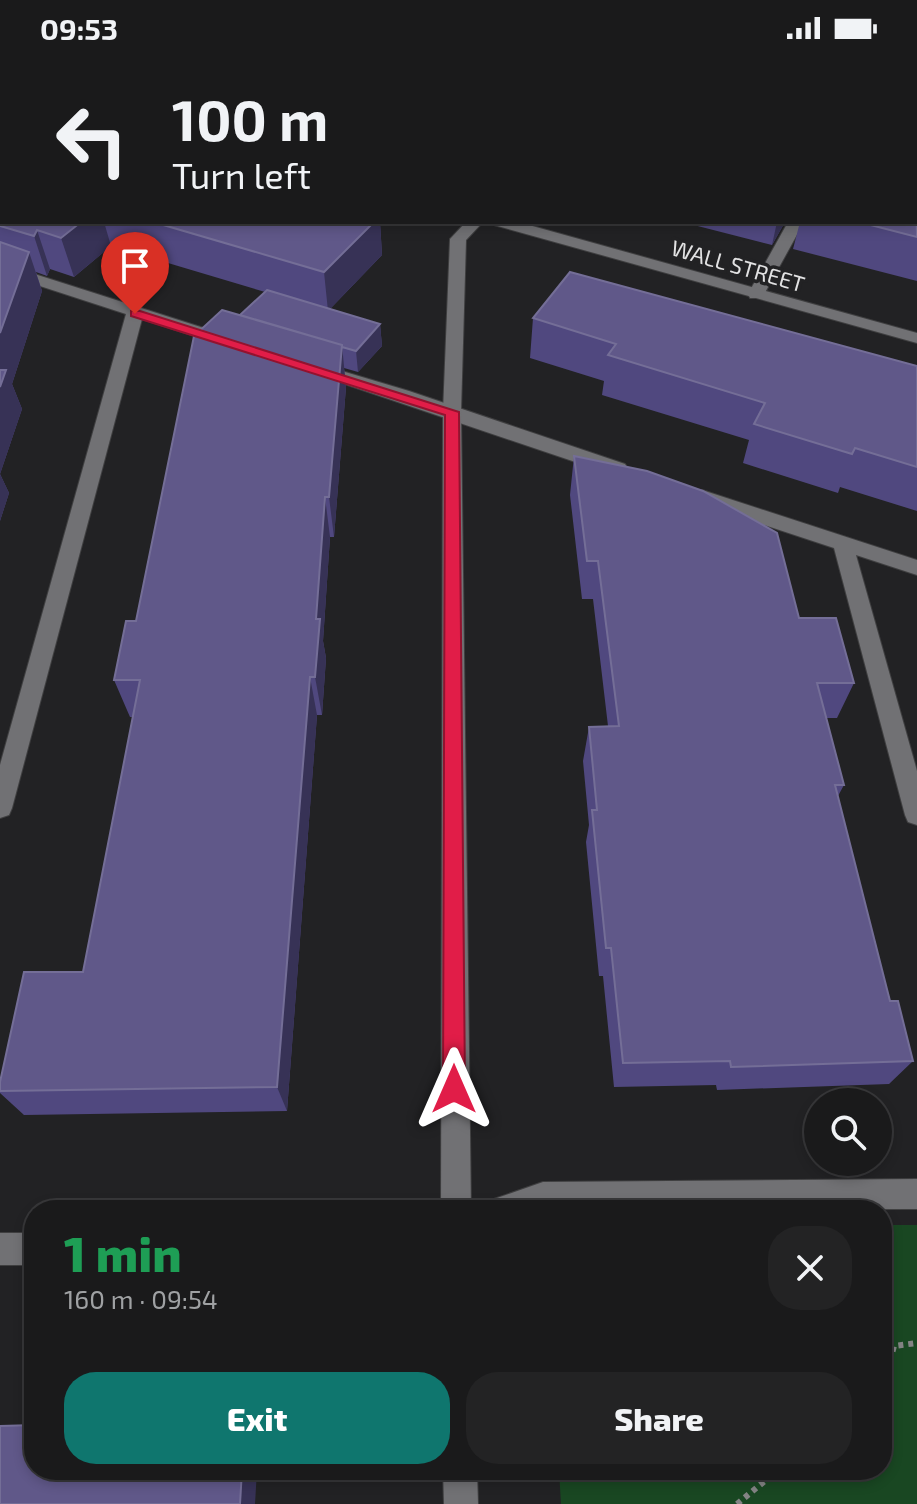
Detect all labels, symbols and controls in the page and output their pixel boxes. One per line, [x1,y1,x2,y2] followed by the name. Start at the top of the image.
[40,10,118,46] text: 09:53
[172,85,328,152] text: 100 m
[40,88,144,192] icon: left
[172,153,311,196] text: Turn left
[101,232,169,314] pin
[669,234,808,297] street label: WALL STREET
[113,244,157,288] icon: arrive
[412,1047,496,1131] position arrow
[804,1088,892,1176] map controls
[804,1088,892,1176] button: search
[64,1224,182,1282] text: 1 min
[768,1226,852,1310] button: close
[64,1283,218,1314] text: 160 m · 09:54
[64,1372,450,1464] button: Exit
[466,1372,852,1464] button: Share

